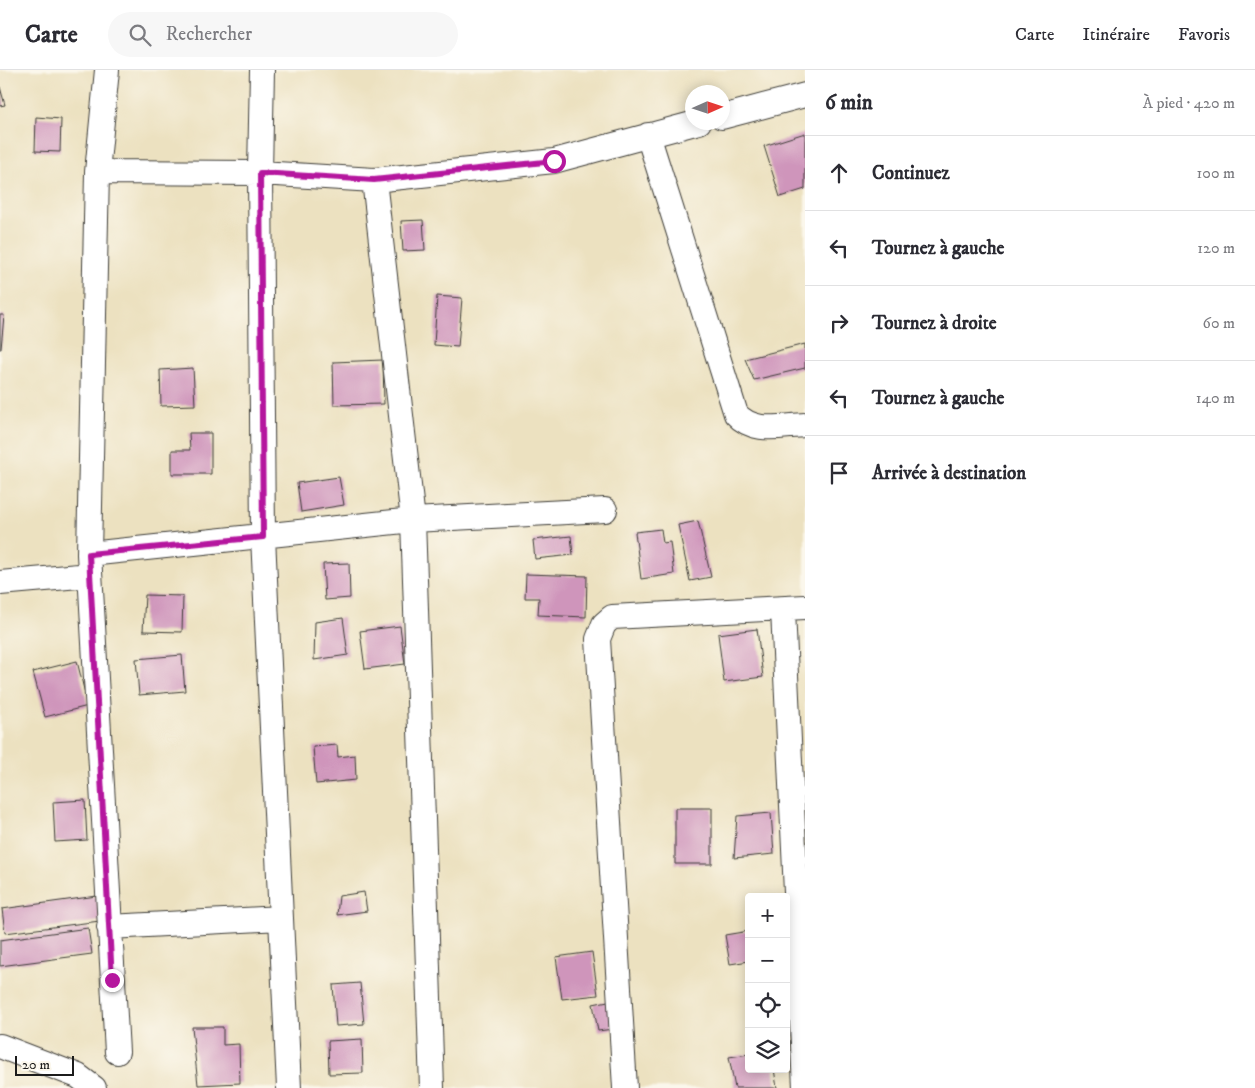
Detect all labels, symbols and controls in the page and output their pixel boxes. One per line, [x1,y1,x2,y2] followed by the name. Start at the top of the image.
[108,12,458,57] search box
[25,20,78,50] text: Carte
[126,21,154,49] icon: search
[166,23,252,46] text: Rechercher
[1015,24,1055,46] text: Carte
[1083,24,1150,46] text: Itinéraire
[1178,24,1230,46] text: Favoris
[685,85,730,130] north arrow
[825,90,873,116] text: 6 min
[1143,93,1235,113] text: À pied · 420 m
[543,150,566,173] route start
[825,159,853,187] icon: ahead
[872,162,950,185] text: Continuez
[1197,163,1235,183] text: 100 m
[825,234,853,262] icon: left
[872,237,1004,260] text: Tournez à gauche
[1197,238,1235,258] text: 120 m
[825,309,853,337] icon: right
[872,312,997,335] text: Tournez à droite
[1203,313,1235,333] text: 60 m
[825,384,853,412] icon: left
[872,387,1004,410] text: Tournez à gauche
[1196,388,1235,408] text: 140 m
[825,459,853,487] icon: arrive
[872,462,1026,485] text: Arrivée à destination
[745,893,790,1073] map controls
[745,893,790,938] button: +
[745,938,790,983] button: −
[101,969,124,992] route end
[745,983,790,1028] button: locate
[745,1028,790,1073] button: layers
[15,1053,74,1076] scale bar
[22,1056,50,1074] text: 20 m

